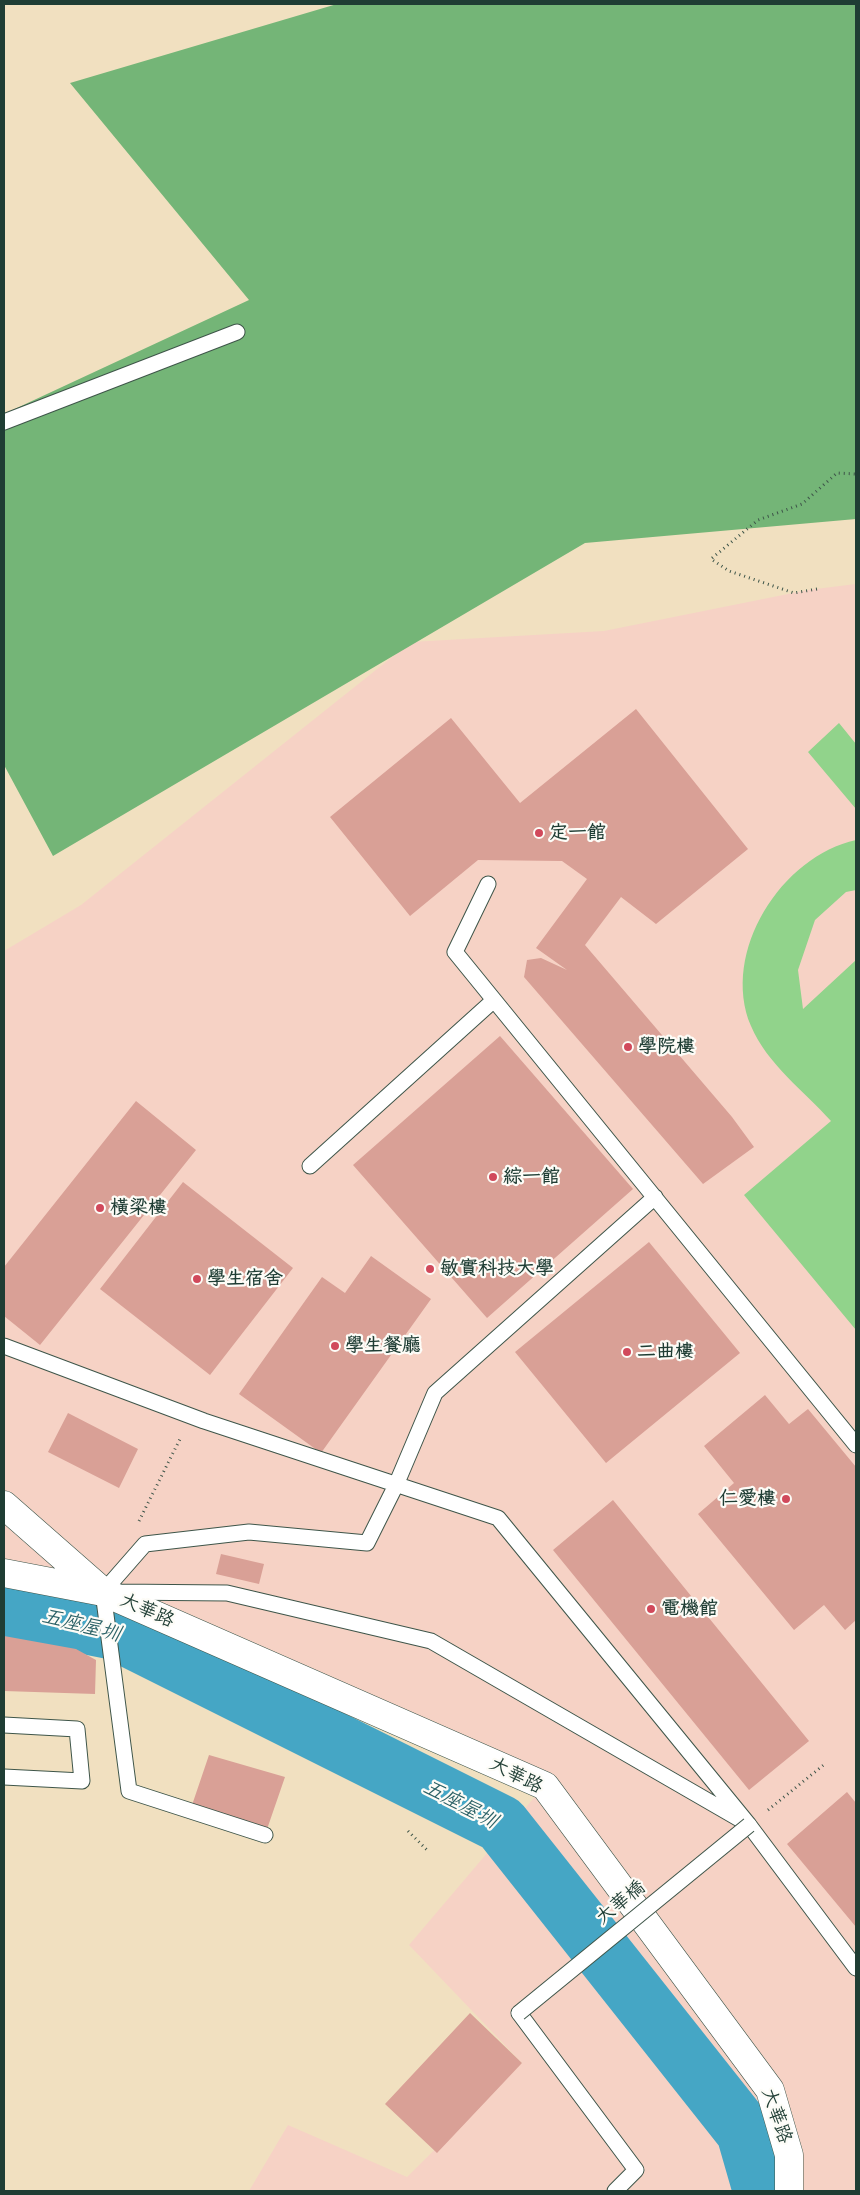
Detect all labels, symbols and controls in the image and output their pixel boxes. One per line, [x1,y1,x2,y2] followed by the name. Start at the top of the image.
[549,822,606,844] place label: 定一館
[533,827,545,839] marker: 定一館
[638,1036,695,1058] place label: 學院樓
[622,1041,634,1053] marker: 學院樓
[503,1166,560,1188] place label: 綜一館
[487,1171,499,1183] marker: 綜一館
[110,1197,167,1219] place label: 橫梁樓
[94,1202,106,1214] marker: 橫梁樓
[440,1258,554,1280] place label: 敏實科技大學
[424,1263,436,1275] marker: 敏實科技大學
[207,1268,283,1290] place label: 學生宿舍
[191,1273,203,1285] marker: 學生宿舍
[345,1335,421,1357] place label: 學生餐廳
[329,1340,341,1352] marker: 學生餐廳
[637,1341,694,1363] place label: 二曲樓
[621,1346,633,1358] marker: 二曲樓
[719,1488,776,1510] place label: 仁愛樓
[780,1493,792,1505] marker: 仁愛樓
[116,1589,178,1633] street label: 大華路
[661,1598,718,1620] place label: 電機館
[645,1603,657,1615] marker: 電機館
[39,1605,123,1647] water label: 五座屋圳
[485,1753,547,1799] street label: 大華路
[419,1776,501,1834] water label: 五座屋圳
[592,1876,650,1930] street label: 大華橋
[756,2085,796,2147] street label: 大華路

